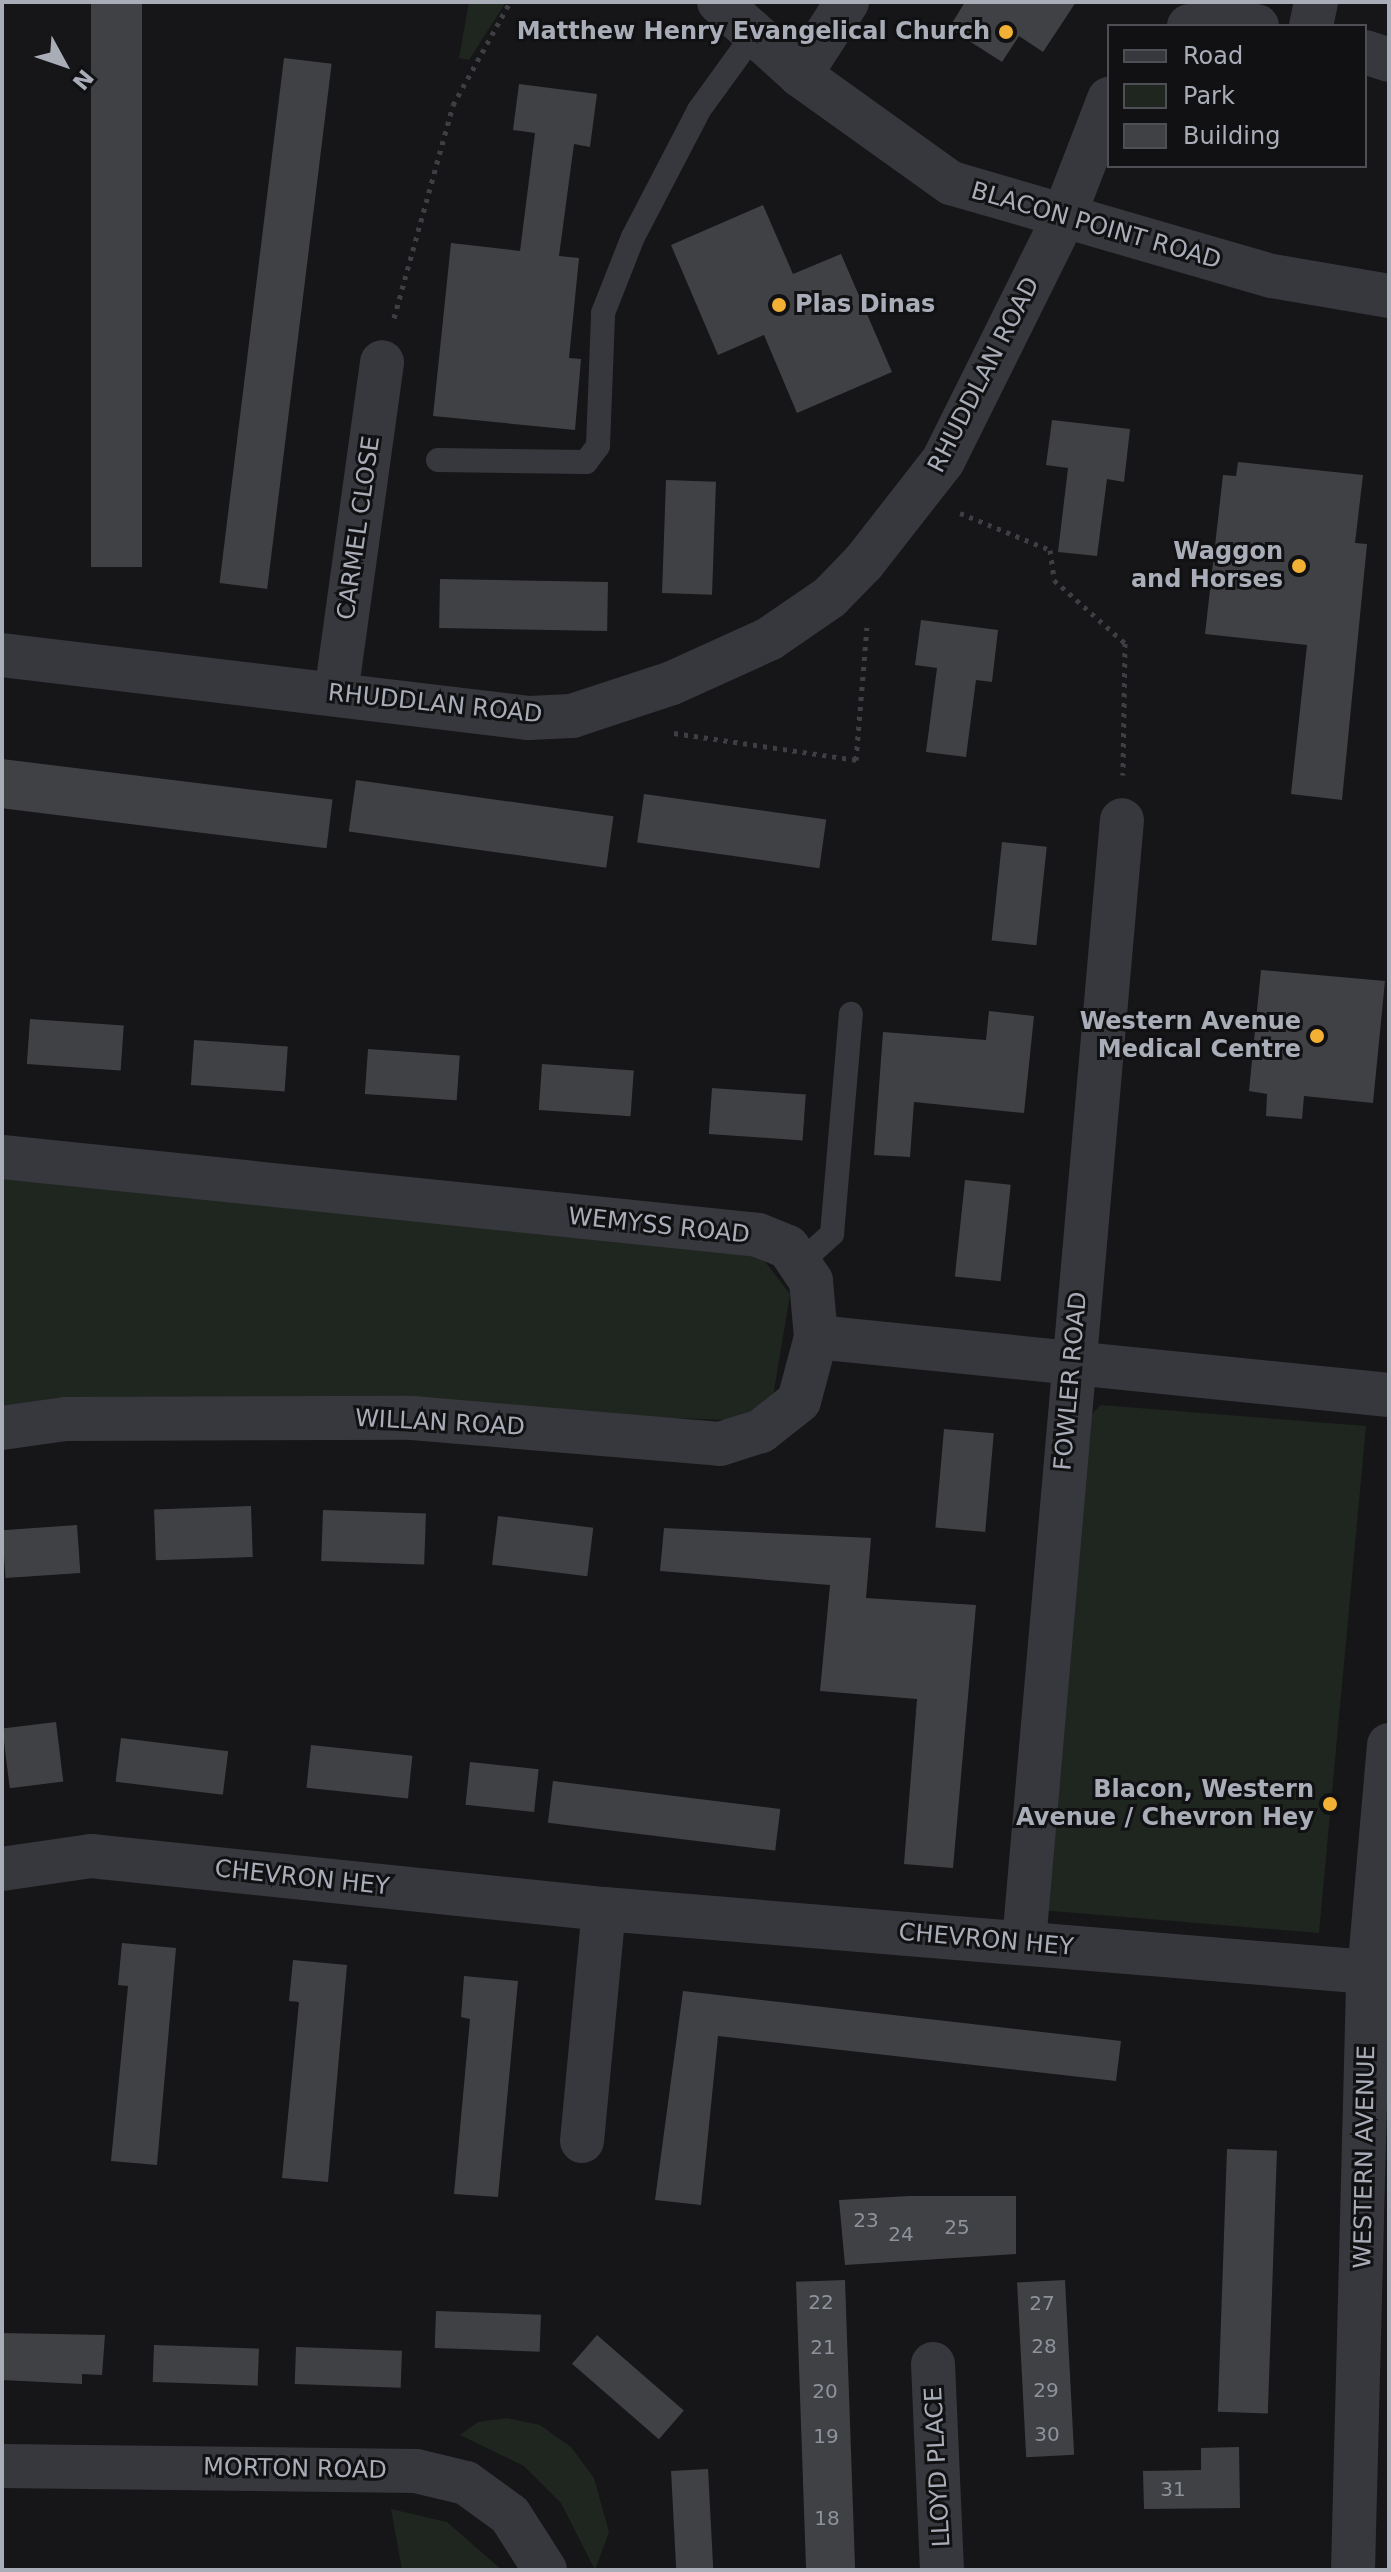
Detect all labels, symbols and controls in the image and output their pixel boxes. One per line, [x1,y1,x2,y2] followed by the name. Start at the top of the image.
[517,18,990,46] place label: Matthew Henry Evangelical Church
[997,23,1015,41] marker: Matthew Henry Evangelical Church
[24,24,104,104] north arrow
[1107,24,1367,168] legend
[1183,42,1243,70] text: Road
[67,65,98,95] text: N
[1183,82,1235,110] text: Park
[1183,122,1280,150] text: Building
[968,177,1224,275] street label: BLACON POINT ROAD
[922,273,1046,477] street label: RHUDDLAN ROAD
[795,291,935,319] place label: Plas Dinas
[770,296,788,314] marker: Plas Dinas
[332,434,386,622] street label: CARMEL CLOSE
[1131,538,1283,594] place label: Waggon and Horses
[1290,557,1308,575] marker: Waggon and Horses
[326,678,544,730] street label: RHUDDLAN ROAD
[1080,1008,1301,1064] place label: Western Avenue Medical Centre
[1308,1027,1326,1045] marker: Western Avenue Medical Centre
[567,1202,751,1250] street label: WEMYSS ROAD
[1049,1290,1093,1472] street label: FOWLER ROAD
[354,1404,526,1442] street label: WILLAN ROAD
[1016,1776,1314,1832] place label: Blacon, Western Avenue / Chevron Hey
[1321,1795,1339,1813] marker: Blacon, Western Avenue / Chevron Hey
[213,1855,391,1901] street label: CHEVRON HEY
[897,1918,1075,1962] street label: CHEVRON HEY
[1349,2045,1381,2269] street label: WESTERN AVENUE
[853,2208,879,2232] house number: 23
[944,2215,970,2239] house number: 25
[888,2222,914,2246] house number: 24
[808,2290,834,2314] house number: 22
[1029,2291,1055,2315] house number: 27
[1031,2334,1057,2358] house number: 28
[810,2335,836,2359] house number: 21
[1033,2378,1059,2402] house number: 29
[812,2379,838,2403] house number: 20
[919,2386,957,2548] street label: LLOYD PLACE
[1034,2422,1060,2446] house number: 30
[813,2424,839,2448] house number: 19
[203,2453,387,2485] street label: MORTON ROAD
[1160,2477,1186,2501] house number: 31
[814,2506,840,2530] house number: 18

